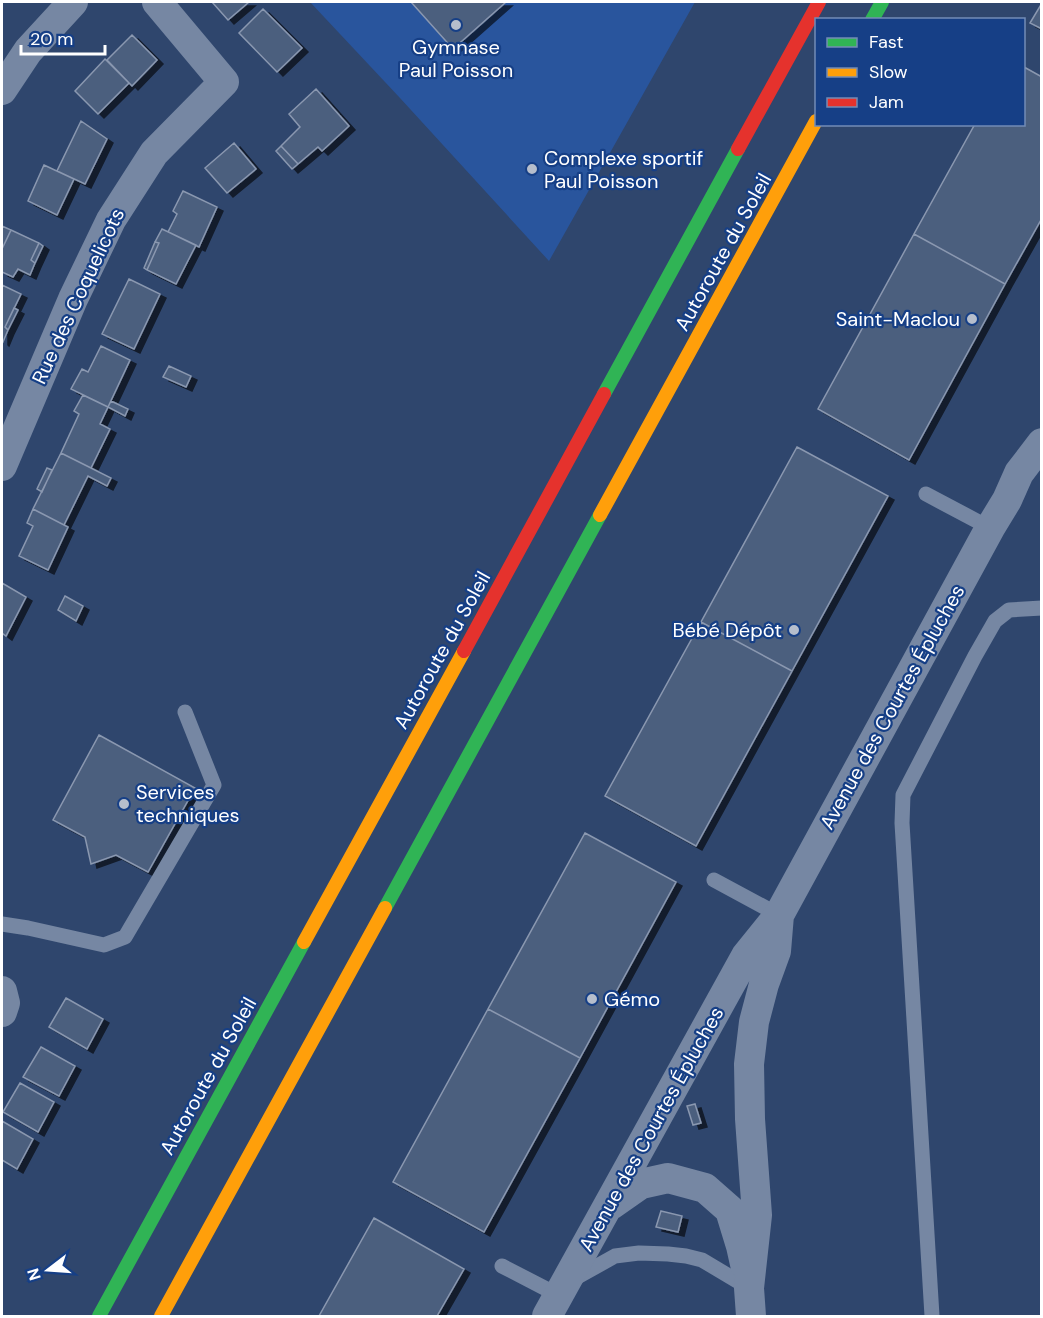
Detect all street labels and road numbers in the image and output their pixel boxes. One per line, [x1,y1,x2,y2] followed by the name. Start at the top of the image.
[669,169,777,335] street label: Autoroute du Soleil
[26,204,130,388] street label: Rue des Coquelicots
[388,567,496,733] street label: Autoroute du Soleil
[814,580,970,834] street label: Avenue des Courtes Épluches
[154,993,262,1159] street label: Autoroute du Soleil
[573,1002,729,1256] street label: Avenue des Courtes Épluches

